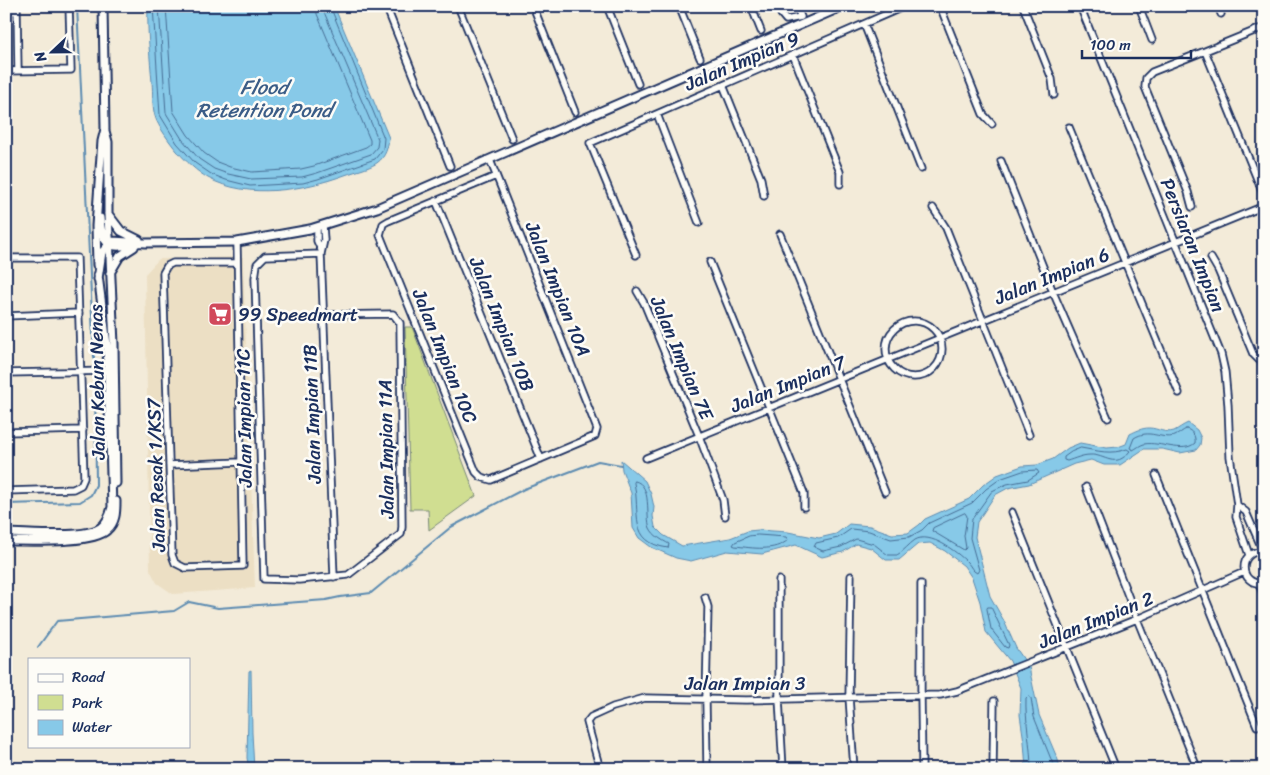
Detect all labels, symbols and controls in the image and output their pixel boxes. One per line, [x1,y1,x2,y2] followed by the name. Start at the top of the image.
[678,22,805,100] street label: Jalan Impian 9
[28,28,78,78] north arrow
[1082,28,1191,60] scale bar
[1090,32,1131,58] text: 100 m
[27,47,54,67] text: N
[196,70,337,128] water label: Flood Retention Pond
[1151,173,1235,317] street label: Persiaran Impian
[515,215,600,362] street label: Jalan Impian 10A
[989,238,1115,314] street label: Jalan Impian 6
[460,251,544,396] street label: Jalan Impian 10B
[403,283,487,428] street label: Jalan Impian 10C
[641,290,724,427] street label: Jalan Impian 7E
[238,298,358,331] place label: 99 Speedmart
[207,301,233,327] supermarket icon: 99 Speedmart
[79,304,115,461] street label: Jalan Kebun Nenas
[293,344,331,485] street label: Jalan Impian 11B
[725,346,852,422] street label: Jalan Impian 7
[226,348,262,489] street label: Jalan Impian 11C
[368,379,404,520] street label: Jalan Impian 11A
[137,397,175,553] street label: Jalan Resak 1/KS7
[1032,582,1159,658] street label: Jalan Impian 2
[28,658,190,748] legend
[72,664,105,690] text: Road
[683,667,806,700] street label: Jalan Impian 3
[72,690,103,716] text: Park
[72,714,112,740] text: Water

